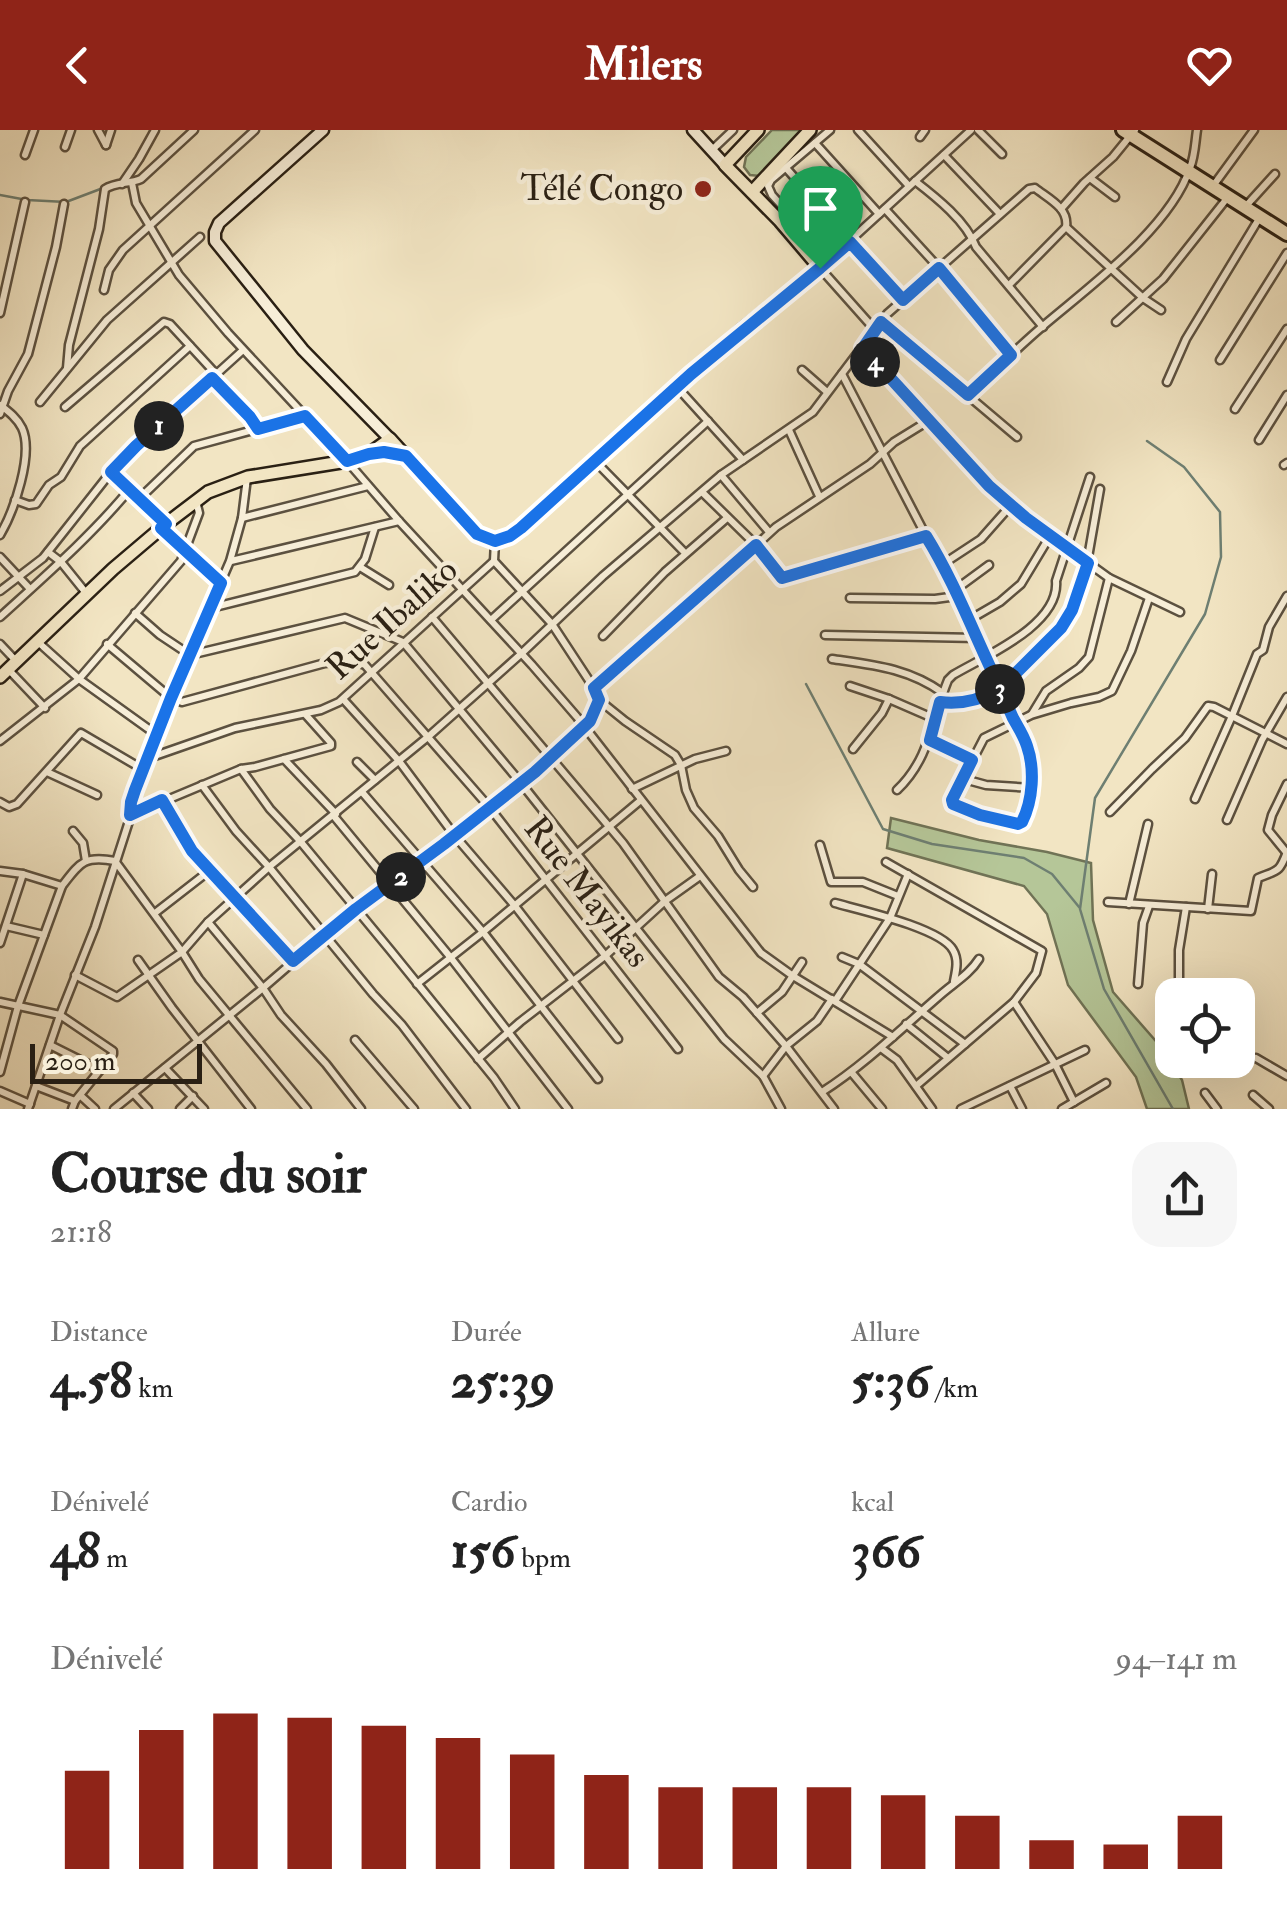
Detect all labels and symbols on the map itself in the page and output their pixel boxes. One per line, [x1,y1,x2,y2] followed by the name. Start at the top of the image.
[778,166,863,269] pin
[520,167,683,211] place label: Télé Congo
[692,178,714,200] marker: Télé Congo
[850,337,900,387] pin: 4
[134,401,184,451] pin: 1
[317,549,467,689] street label: Rue Ibaliko
[975,664,1025,714] pin: 3
[514,808,660,976] street label: Rue Mayikas
[376,852,426,902] pin: 2
[30,1039,202,1084] scale bar

